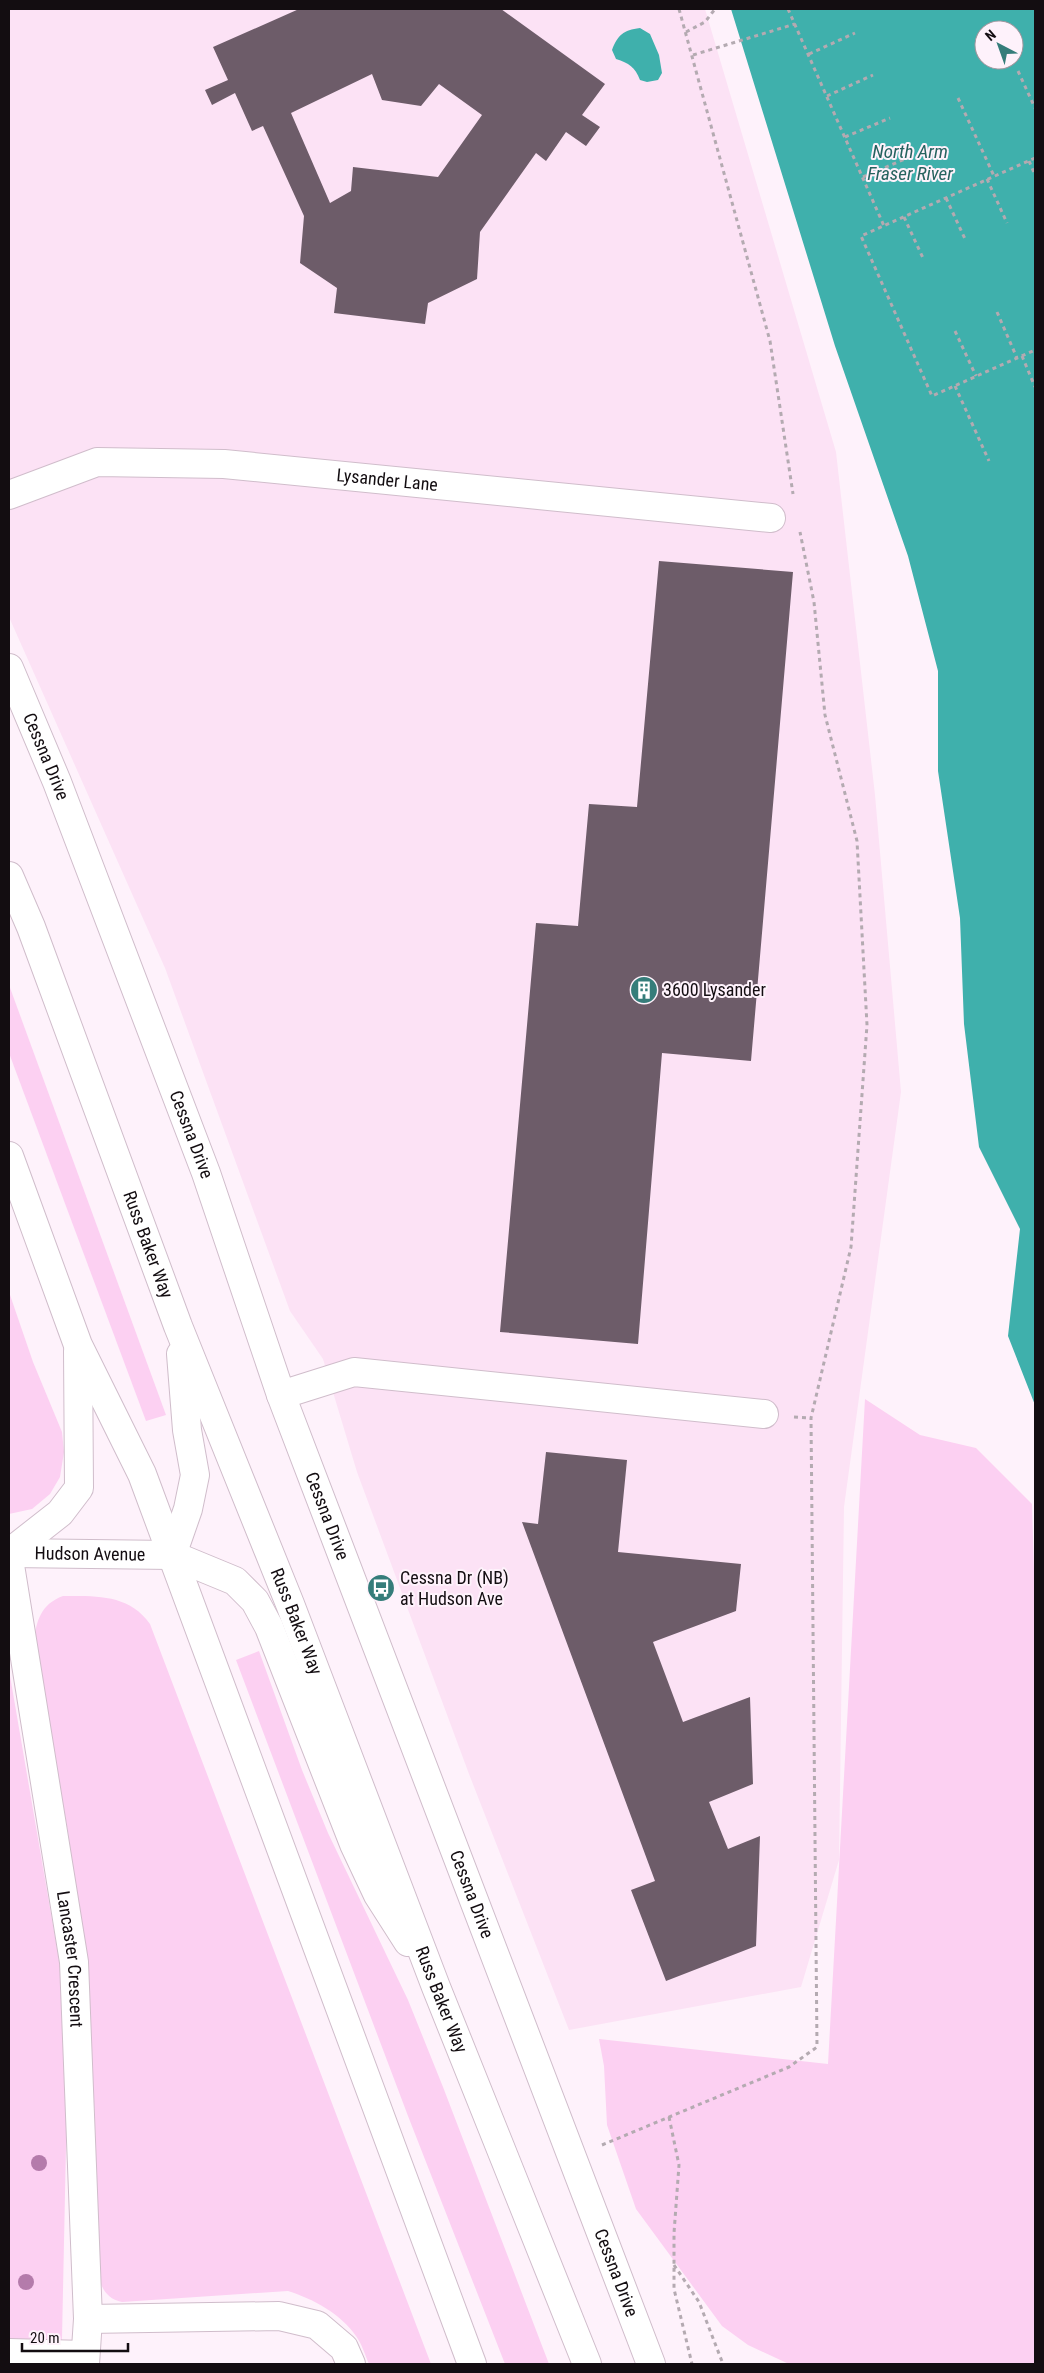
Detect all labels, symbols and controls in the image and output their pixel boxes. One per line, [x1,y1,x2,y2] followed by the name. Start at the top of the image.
[974,20,1024,70] north arrow
[982,26,999,44] text: N
[867,140,953,185] water label: North Arm Fraser River
[336,464,439,495] street label: Lysander Lane
[19,710,74,803] street label: Cessna Drive
[629,975,659,1005] building icon: 3600 Lysander
[663,979,766,1000] place label: 3600 Lysander
[166,1087,218,1181] street label: Cessna Drive
[119,1188,178,1301] street label: Russ Baker Way
[301,1469,354,1563] street label: Cessna Drive
[34,1542,146,1565] street label: Hudson Avenue
[267,1565,327,1678] street label: Russ Baker Way
[400,1567,509,1609] place label: Cessna Dr (NB) at Hudson Ave
[366,1573,396,1603] bus stop icon: Cessna Dr (NB) at Hudson Ave
[446,1847,498,1941] street label: Cessna Drive
[53,1889,88,2028] street label: Lancaster Crescent
[411,1943,472,2056] street label: Russ Baker Way
[590,2226,643,2320] street label: Cessna Drive
[22,2320,129,2352] scale bar
[30,2329,60,2347] text: 20 m

